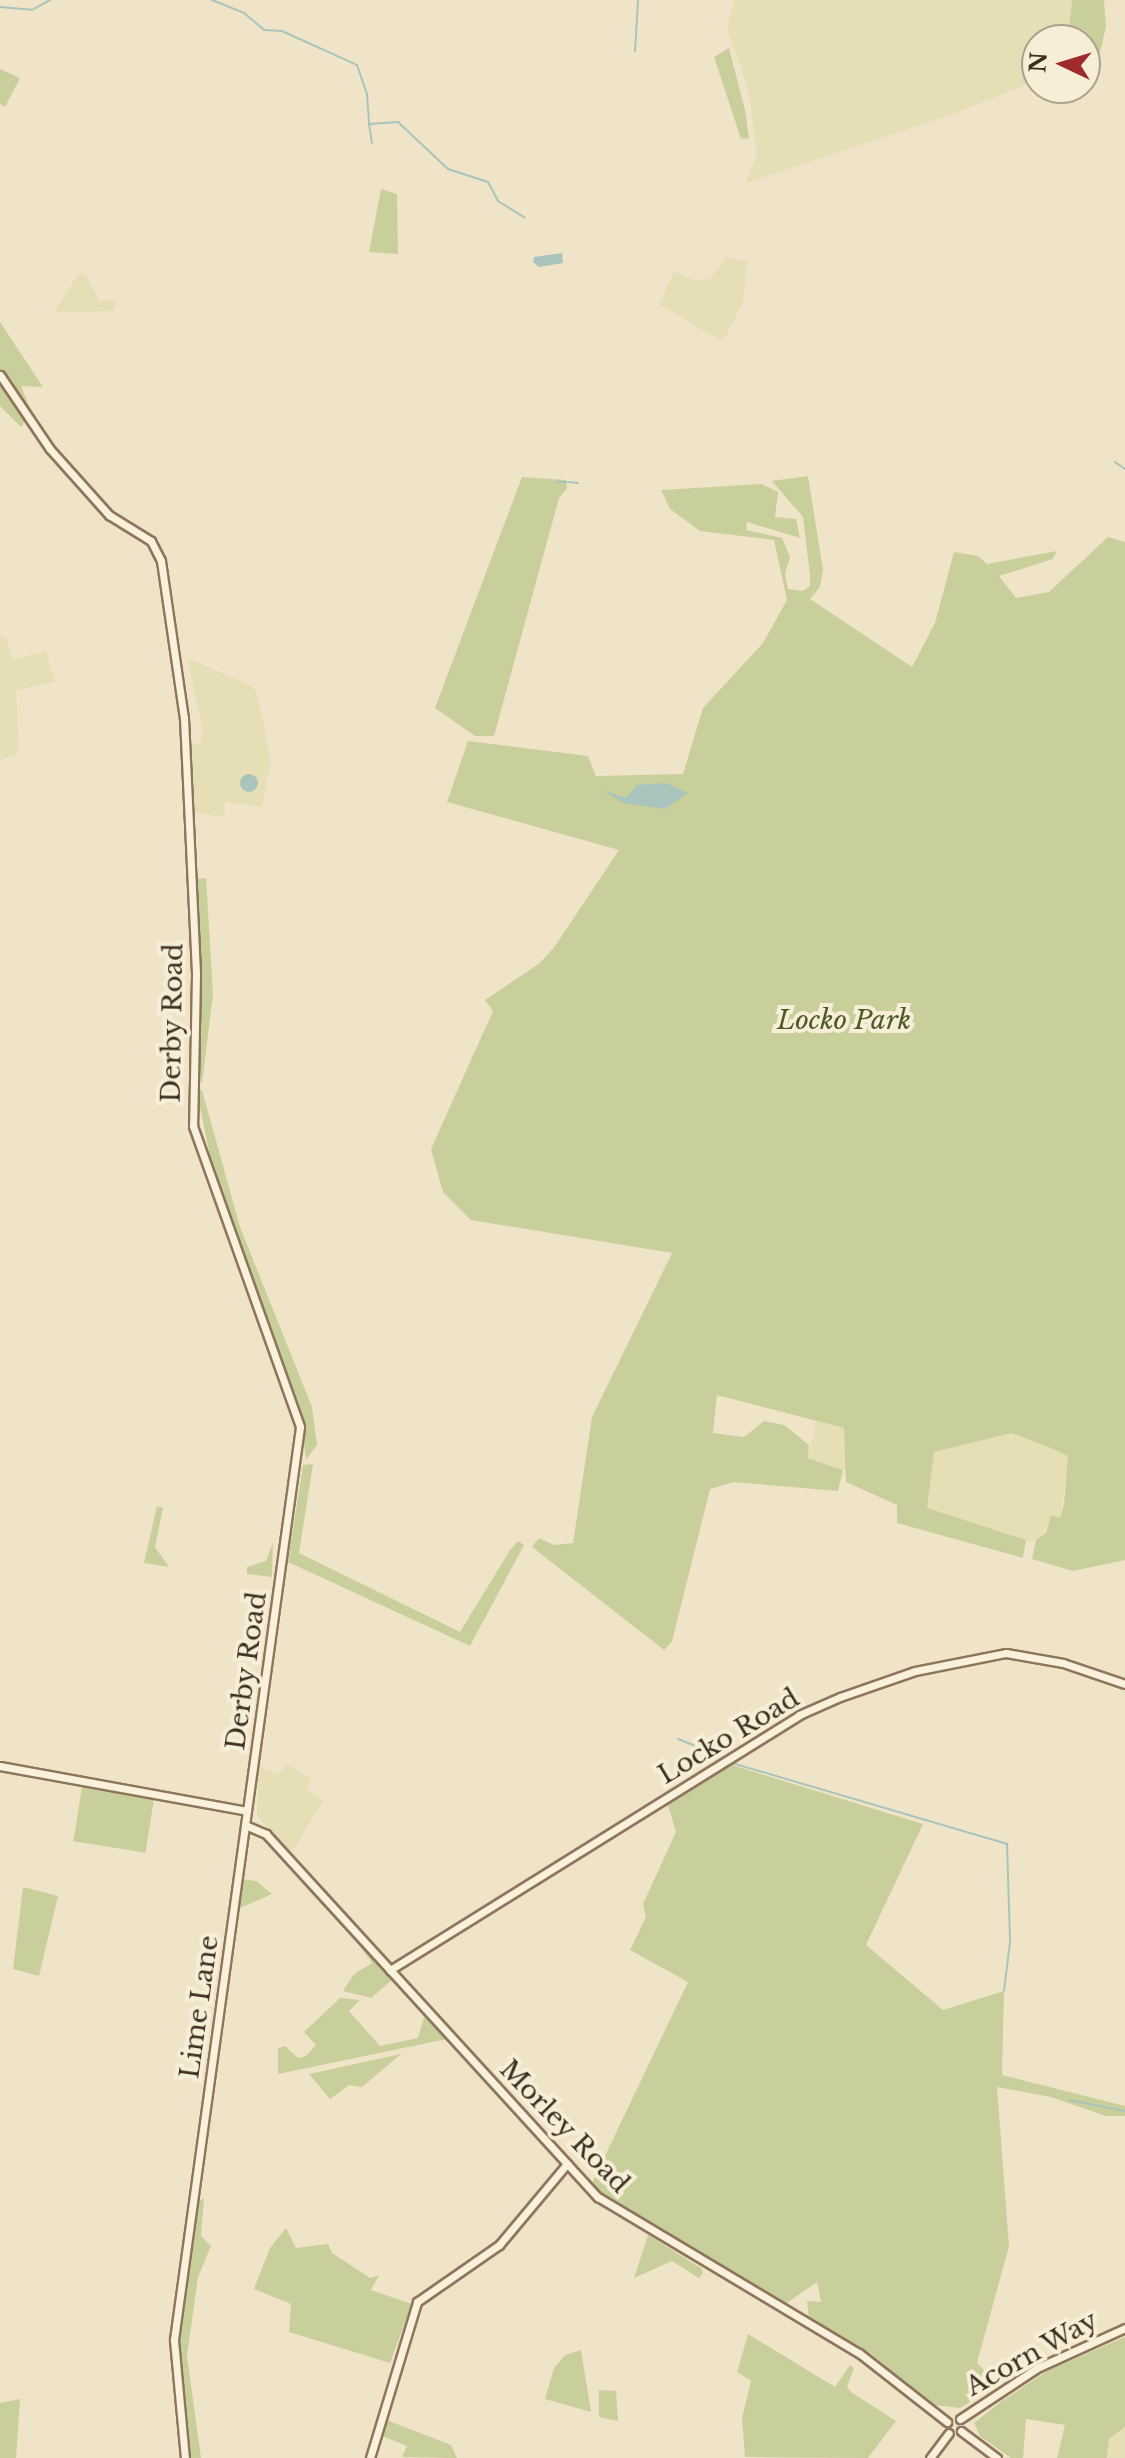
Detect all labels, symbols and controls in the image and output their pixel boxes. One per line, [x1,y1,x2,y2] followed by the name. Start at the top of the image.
[1021,24,1101,104] north arrow
[1024,51,1053,74] text: N
[156,943,190,1103] street label: Derby Road
[777,1005,911,1037] park label: Locko Park
[220,1590,274,1752] street label: Derby Road
[653,1683,805,1791] street label: Locko Road
[175,1933,225,2081] street label: Lime Lane
[493,2054,635,2200] street label: Morley Road
[960,2305,1104,2403] street label: Acorn Way

